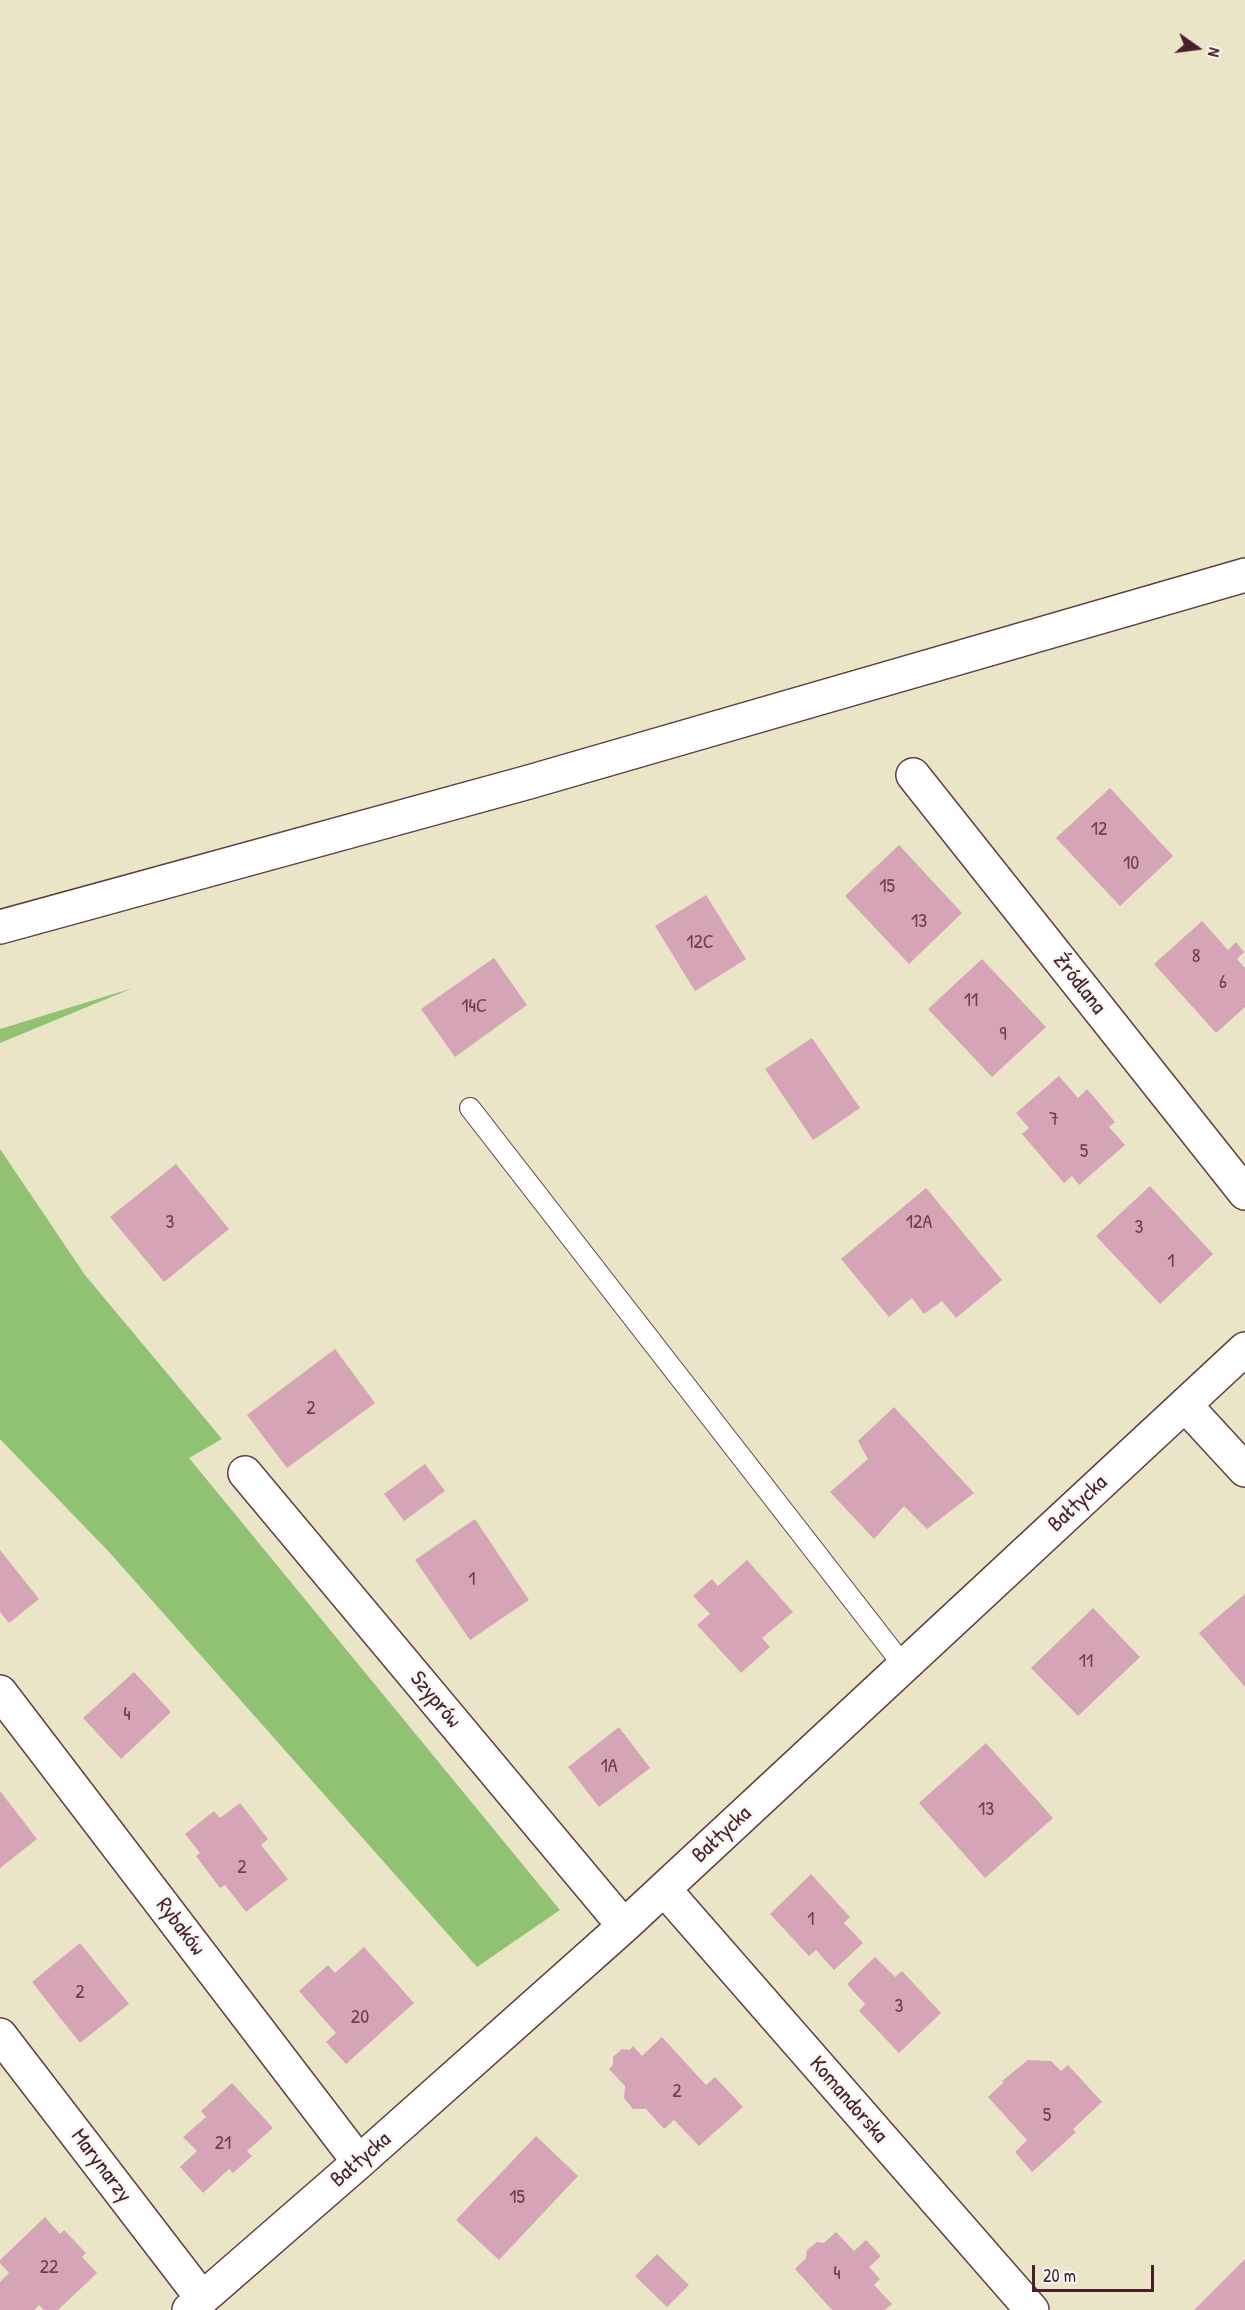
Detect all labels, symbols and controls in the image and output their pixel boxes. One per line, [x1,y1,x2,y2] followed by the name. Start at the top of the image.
[1167,18,1227,78] north arrow
[1203,46,1226,59] text: N
[1091,818,1107,842] house number: 12
[1123,852,1139,876] house number: 10
[879,875,895,899] house number: 15
[911,910,927,934] house number: 13
[686,931,714,955] house number: 12C
[1192,945,1200,969] house number: 8
[1047,948,1111,1020] street label: Źródlana
[1219,971,1227,995] house number: 6
[964,989,978,1013] house number: 11
[461,995,487,1019] house number: 14C
[999,1023,1007,1047] house number: 9
[1049,1108,1059,1132] house number: 7
[1080,1140,1088,1164] house number: 5
[166,1211,174,1235] house number: 3
[906,1211,932,1235] house number: 12A
[1135,1216,1143,1240] house number: 3
[1167,1250,1175,1274] house number: 1
[306,1397,316,1421] house number: 2
[1043,1470,1113,1538] street label: Bałtycka
[468,1568,476,1592] house number: 1
[1079,1650,1093,1674] house number: 11
[404,1666,466,1734] street label: Szyprów
[123,1703,131,1727] house number: 4
[600,1755,618,1779] house number: 1A
[978,1798,994,1822] house number: 13
[687,1801,757,1869] street label: Bałtycka
[237,1856,247,1880] house number: 2
[150,1893,210,1961] street label: Rybaków
[807,1908,815,1932] house number: 1
[75,1981,85,2005] house number: 2
[895,1995,903,2019] house number: 3
[351,2006,369,2030] house number: 20
[803,2051,893,2149] street label: Komandorska
[672,2080,682,2104] house number: 2
[1043,2104,1051,2128] house number: 5
[65,2124,137,2208] street label: Marynarzy
[325,2127,397,2193] street label: Bałtycka
[215,2132,231,2156] house number: 21
[509,2186,525,2210] house number: 15
[1035,2253,1156,2291] scale bar
[40,2256,58,2280] house number: 22
[833,2262,841,2286] house number: 4
[1043,2263,1076,2288] text: 20 m

